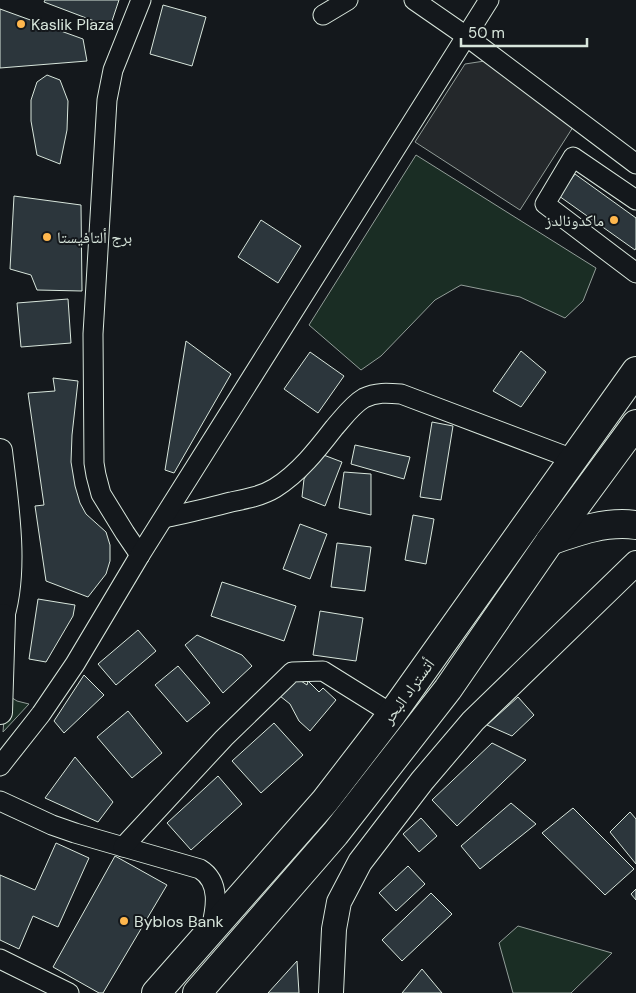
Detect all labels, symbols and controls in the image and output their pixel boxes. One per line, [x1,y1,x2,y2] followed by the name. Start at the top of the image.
[31,14,114,35] place label: Kaslik Plaza
[461,15,587,47] scale bar
[15,18,27,30] marker: Kaslik Plaza
[468,23,505,43] text: 50 m
[544,210,604,231] place label: ماكدونالدز
[608,214,620,226] marker: ماكدونالدز
[57,227,132,248] place label: برج ألتافيستا
[41,231,53,243] marker: برج ألتافيستا
[377,654,439,729] street label: أتستراد البحر
[134,911,224,932] place label: Byblos Bank
[118,915,130,927] marker: Byblos Bank

